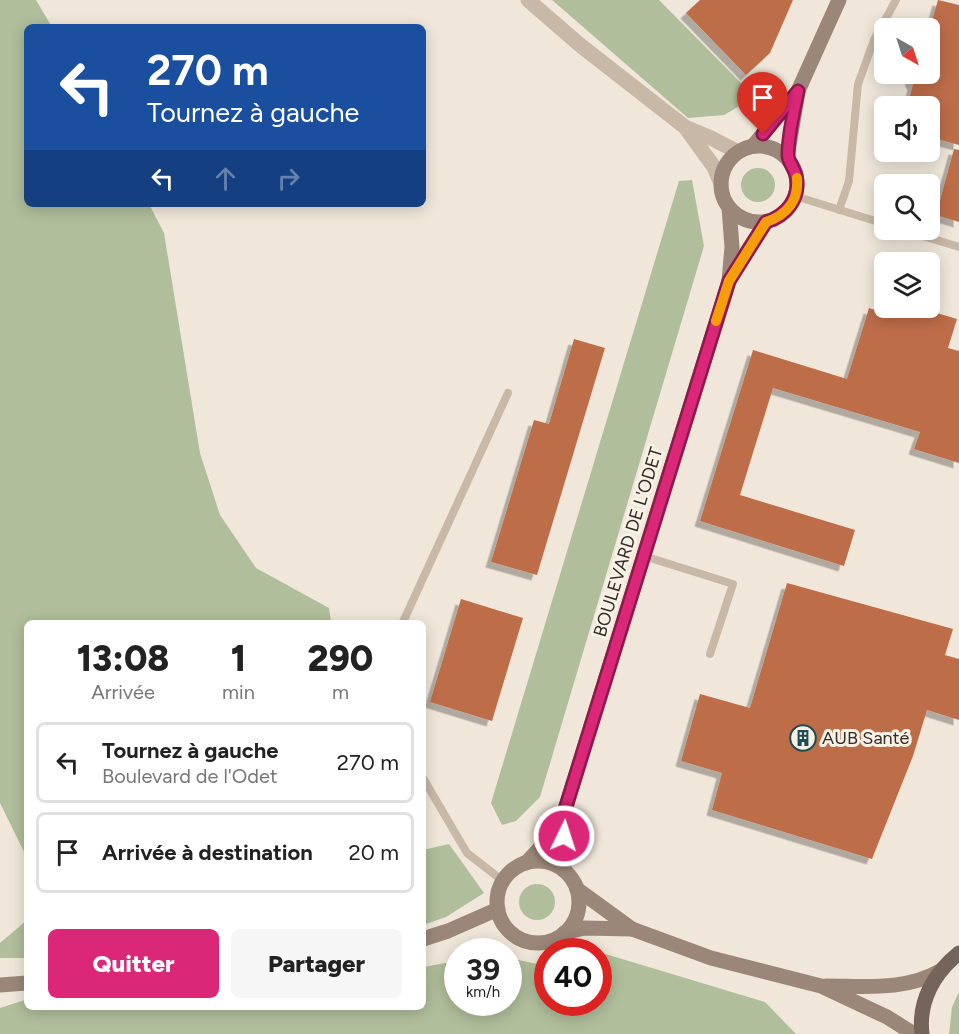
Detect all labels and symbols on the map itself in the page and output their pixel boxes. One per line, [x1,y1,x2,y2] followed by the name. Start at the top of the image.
[874,18,940,84] north arrow
[737,72,788,134] pin
[589,444,667,639] street label: BOULEVARD DE L'ODET
[788,723,818,753] building icon: AUB Santé
[822,727,909,749] place label: AUB Santé
[532,804,596,868] position arrow
[534,938,612,1016] speed limit sign: 40

